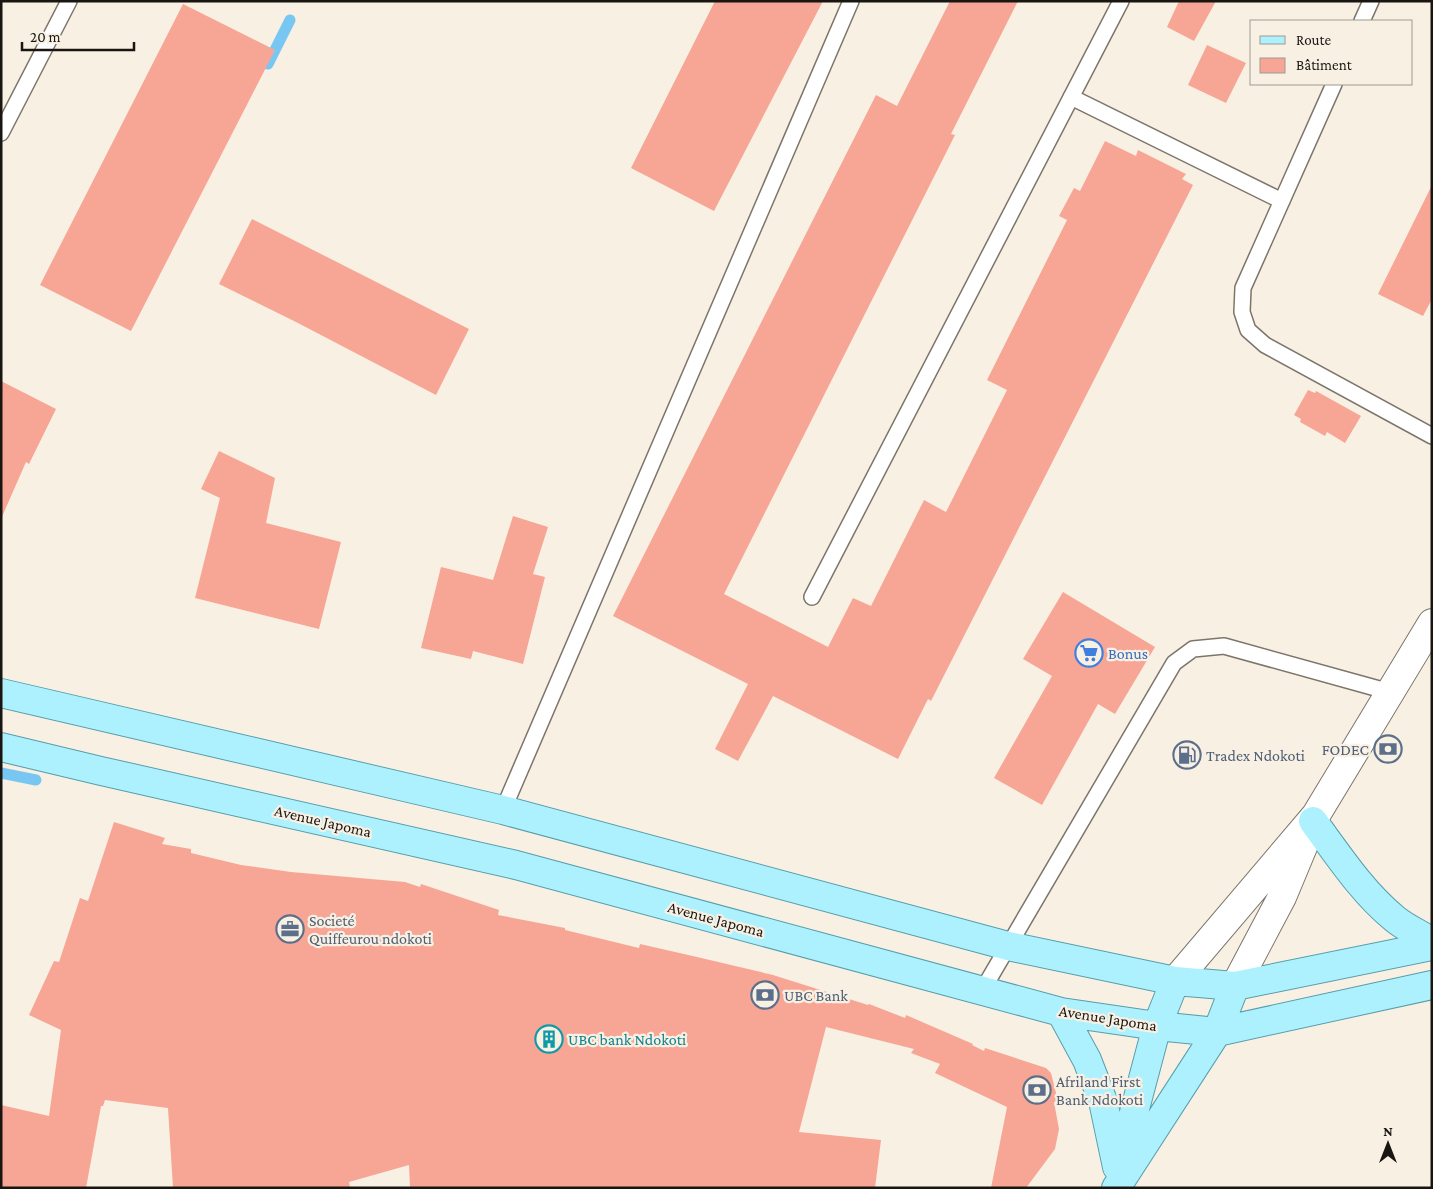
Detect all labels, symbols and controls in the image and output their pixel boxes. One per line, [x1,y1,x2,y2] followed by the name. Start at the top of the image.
[22,20,135,52] scale bar
[1250,20,1413,85] legend
[30,29,61,45] text: 20 m
[1296,32,1331,48] text: Route
[1296,57,1353,73] text: Bâtiment
[1074,638,1104,668] supermarket icon: Bonus
[1108,645,1148,662] place label: Bonus
[1373,734,1403,764] bank icon: FODEC
[1172,740,1202,770] fuel station icon: Tradex Ndokoti
[1322,741,1369,758] place label: FODEC
[1206,747,1305,764] place label: Tradex Ndokoti
[273,802,374,842] street label: Avenue Japoma
[666,898,767,941] street label: Avenue Japoma
[309,912,432,947] place label: Societé Quiffeurou ndokoti
[275,914,305,944] office icon: Societé Quiffeurou ndokoti
[750,980,780,1010] bank icon: UBC Bank
[784,987,848,1004] place label: UBC Bank
[1058,1002,1159,1035] street label: Avenue Japoma
[534,1024,564,1054] building icon: UBC bank Ndokoti
[568,1031,686,1048] place label: UBC bank Ndokoti
[1056,1073,1143,1108] place label: Afriland First Bank Ndokoti
[1022,1075,1052,1105] bank icon: Afriland First Bank Ndokoti
[1363,1119,1413,1169] north arrow
[1383,1123,1393,1139] text: N

